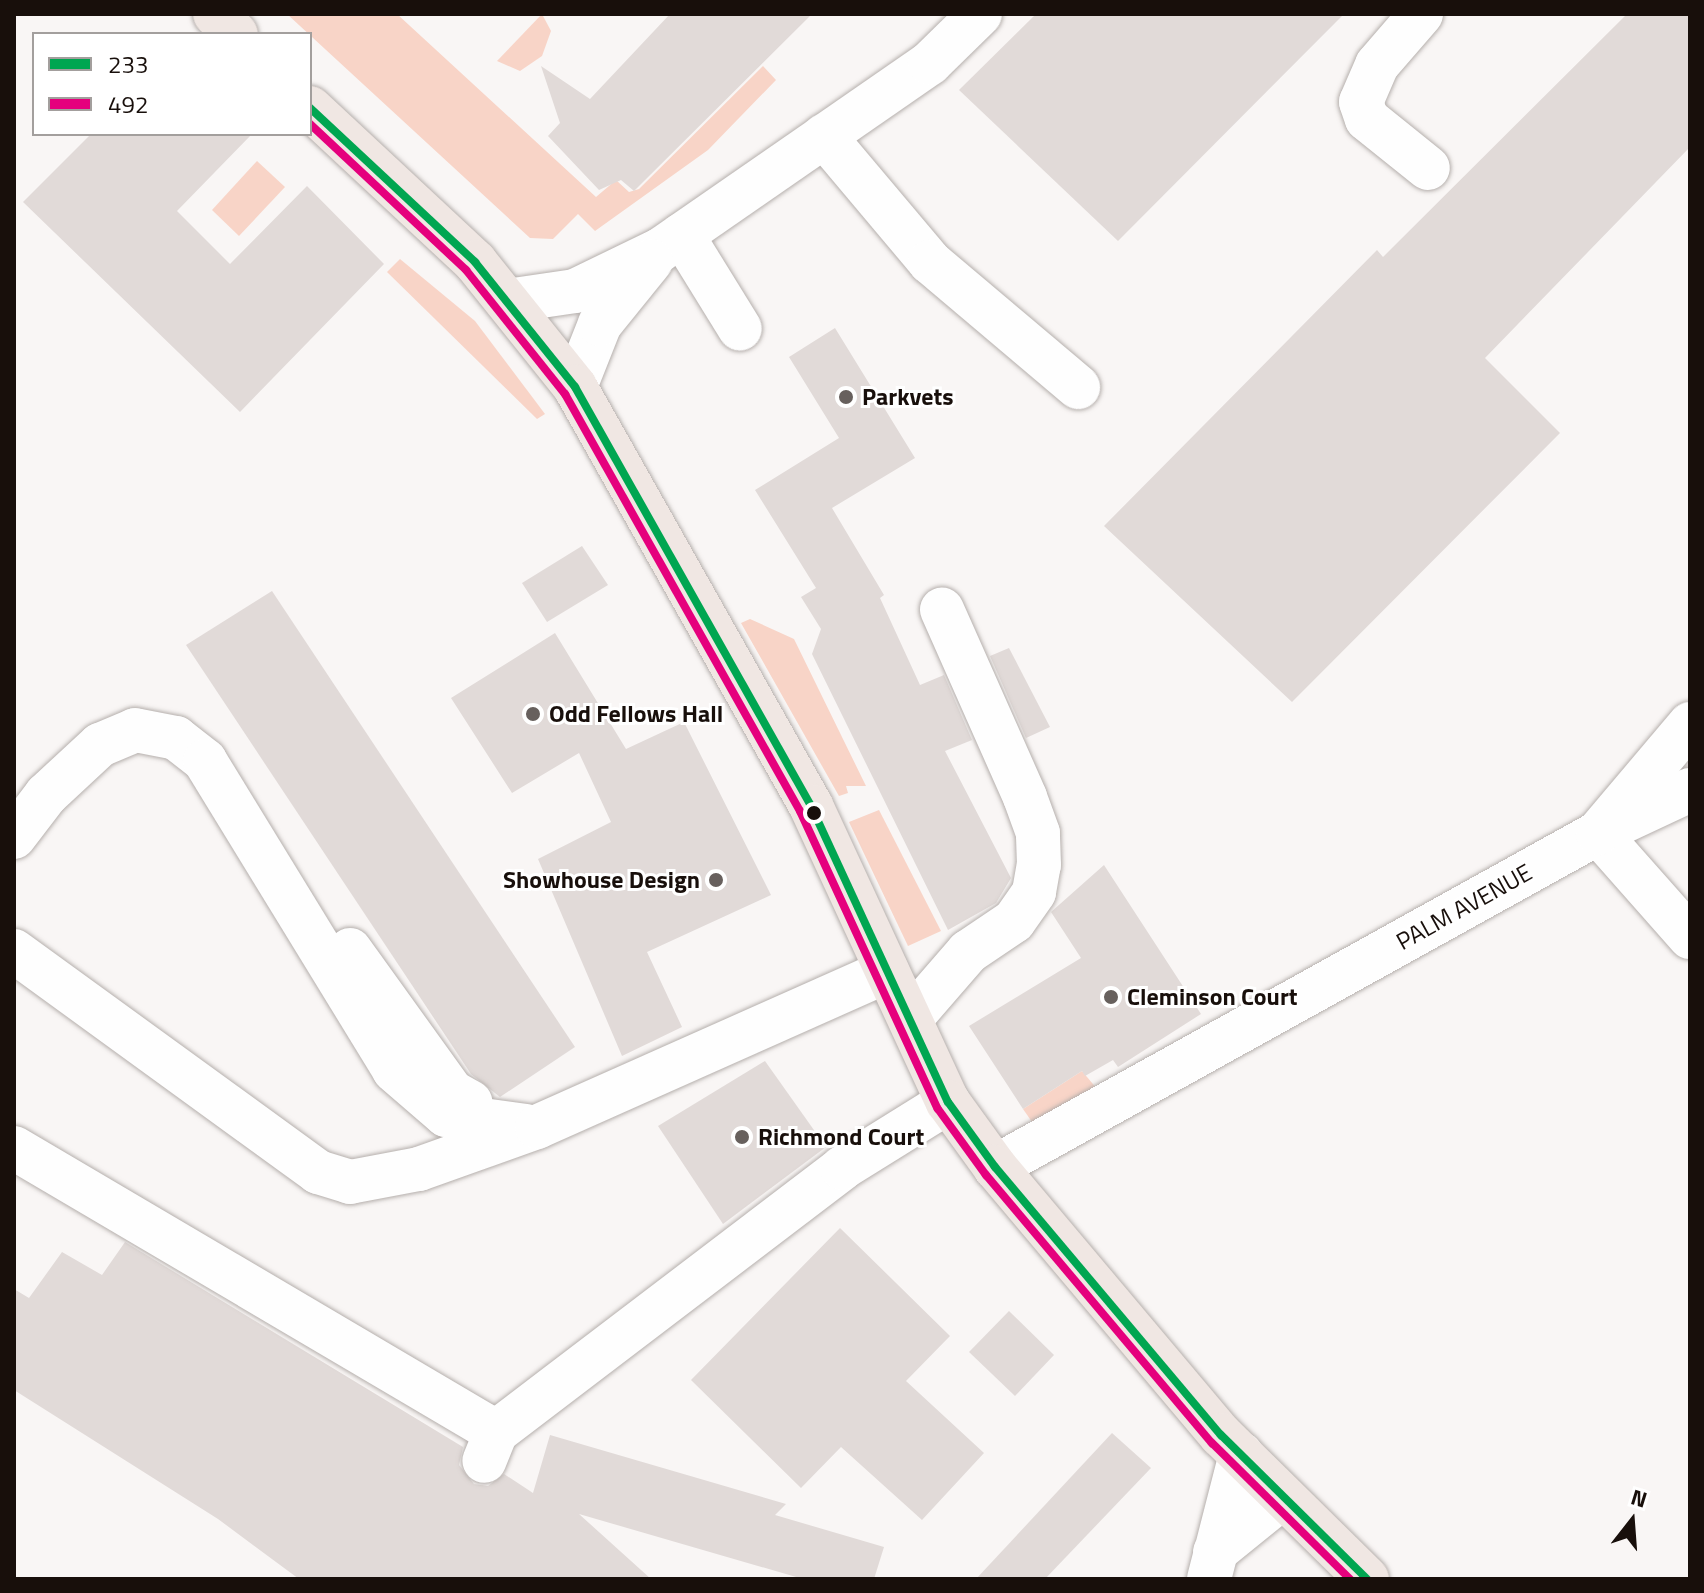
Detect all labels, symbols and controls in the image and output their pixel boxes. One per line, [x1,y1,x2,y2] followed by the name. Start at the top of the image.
[32,32,312,136] legend
[108,46,148,82] text: 233
[108,86,148,122] text: 492
[862,383,954,411] place label: Parkvets
[837,388,855,406] marker: Parkvets
[549,700,723,728] place label: Odd Fellows Hall
[524,705,542,723] marker: Odd Fellows Hall
[806,805,822,821] unlabelled marker
[1391,858,1537,956] street label: PALM AVENUE
[503,866,700,894] place label: Showhouse Design
[707,871,725,889] marker: Showhouse Design
[1127,983,1298,1011] place label: Cleminson Court
[1102,988,1120,1006] marker: Cleminson Court
[758,1123,924,1151] place label: Richmond Court
[733,1128,751,1146] marker: Richmond Court
[1627,1480,1651,1517] text: N
[1592,1481,1672,1561] north arrow

